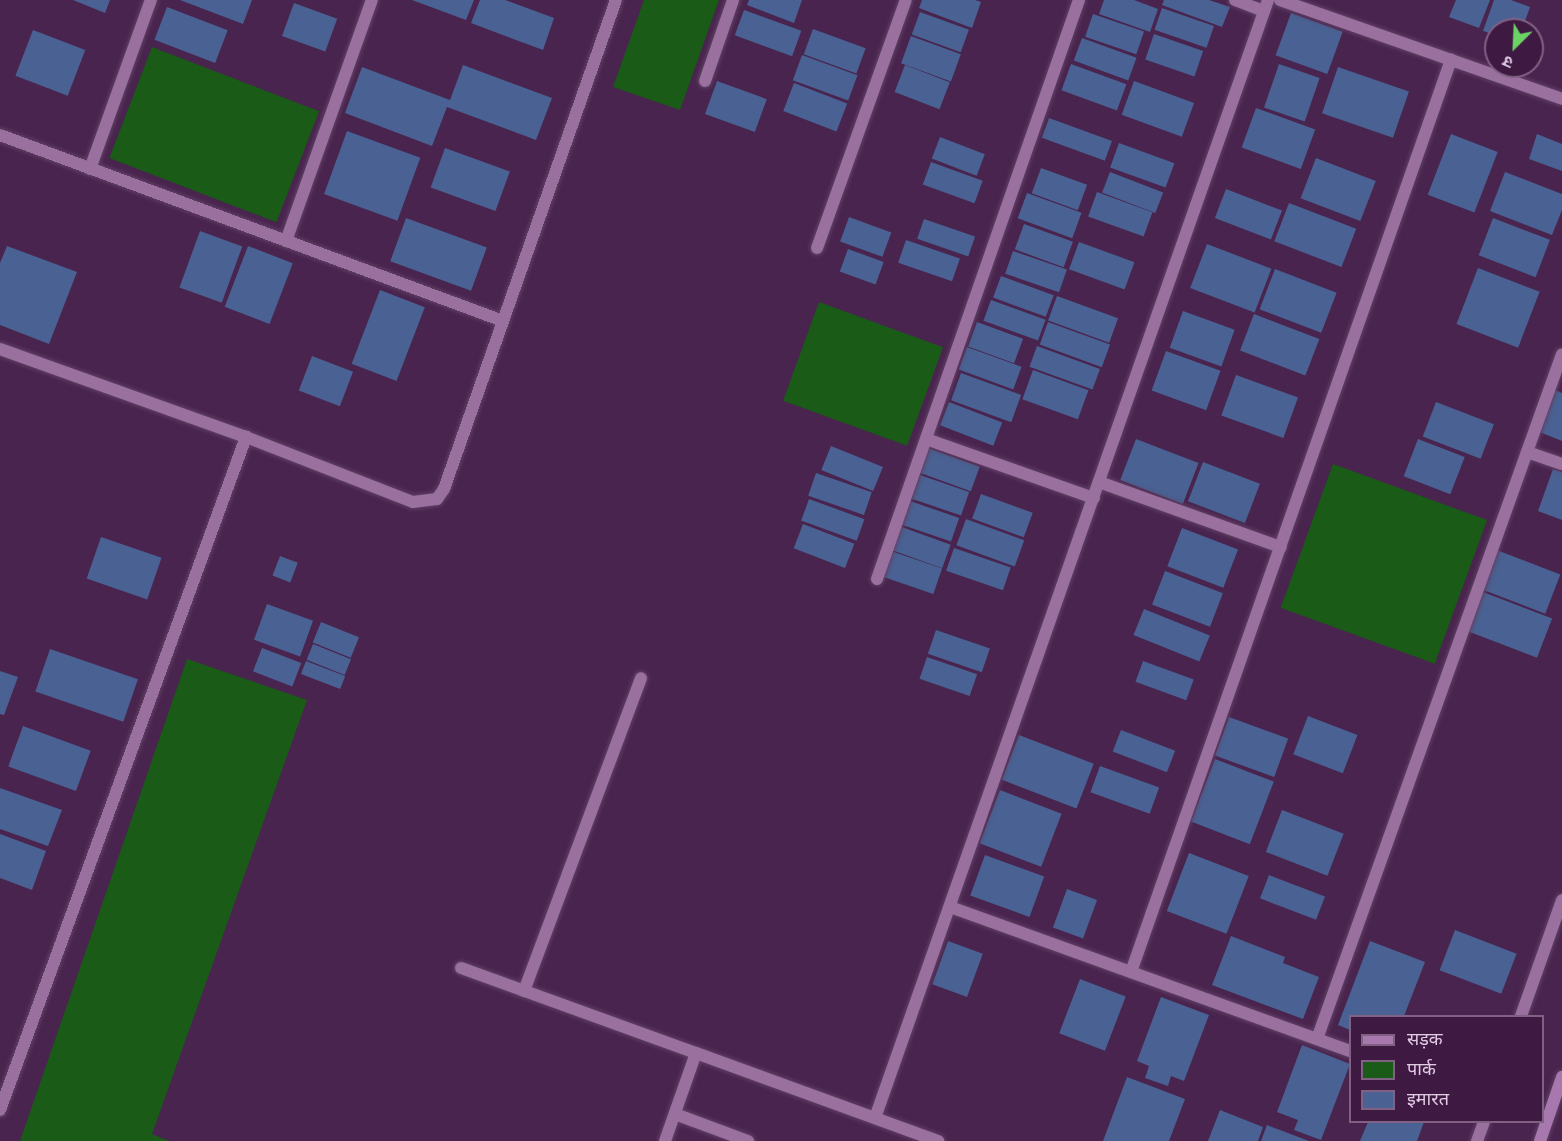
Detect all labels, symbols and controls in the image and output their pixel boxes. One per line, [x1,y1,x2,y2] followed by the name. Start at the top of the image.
[1484,18,1544,78] north arrow
[1499,52,1516,74] text: उ
[1349,1015,1544,1123] legend
[1407,1028,1443,1050] text: सड़क
[1407,1058,1436,1080] text: पार्क
[1407,1088,1449,1110] text: इमारत

